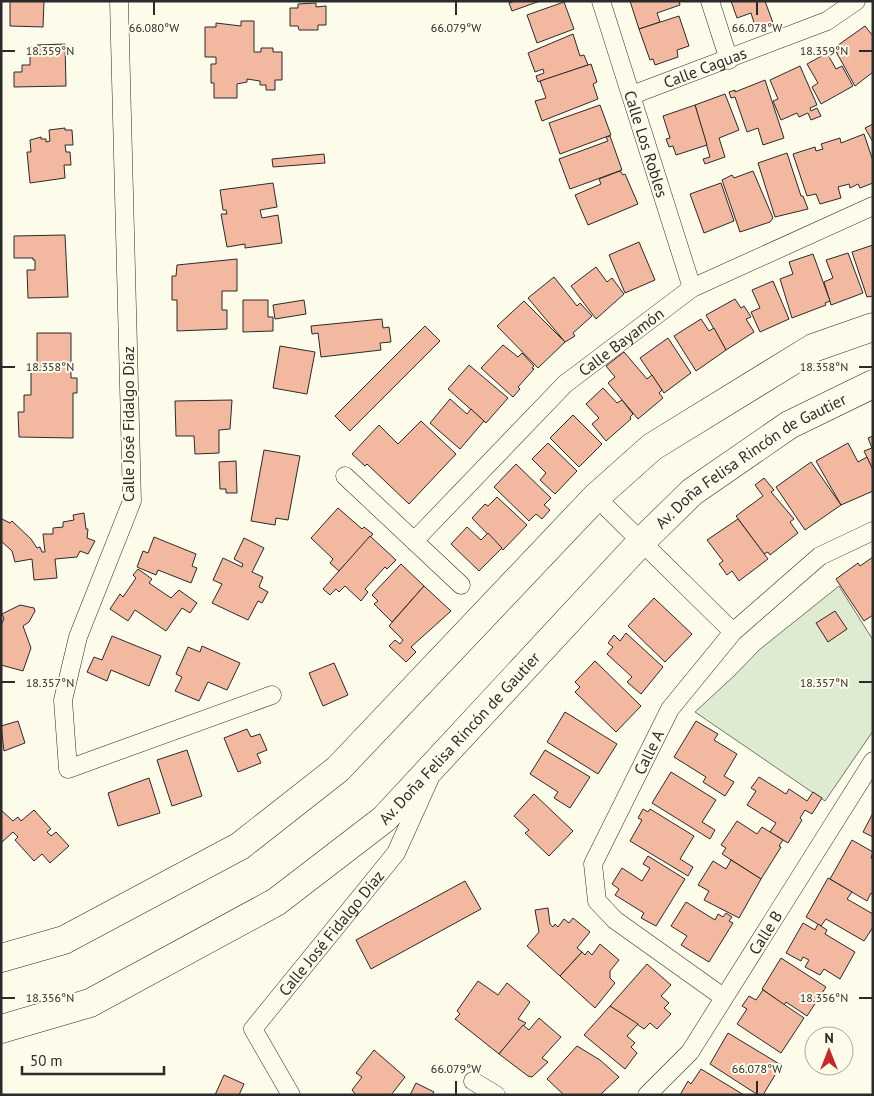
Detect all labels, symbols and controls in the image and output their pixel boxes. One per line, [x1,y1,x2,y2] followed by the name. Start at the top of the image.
[129,20,179,35] text: 66.080°W
[431,20,481,35] text: 66.079°W
[732,20,782,35] text: 66.078°W
[661,42,750,92] street label: Calle Caguas
[26,43,74,58] text: 18.359°N
[800,43,848,58] text: 18.359°N
[620,88,673,200] street label: Calle Los Robles
[574,303,668,380] street label: Calle Bayamón
[118,346,138,502] street label: Calle José Fidalgo Díaz
[26,359,74,374] text: 18.358°N
[800,359,848,374] text: 18.358°N
[651,388,850,533] street label: Av. Doña Felisa Rincón de Gautier
[374,647,544,828] street label: Av. Doña Felisa Rincón de Gautier
[26,675,74,690] text: 18.357°N
[800,675,848,690] text: 18.357°N
[629,726,668,778] street label: Calle A
[274,866,388,1000] street label: Calle José Fidalgo Díaz
[744,907,786,958] street label: Calle B
[26,990,74,1005] text: 18.356°N
[800,990,848,1005] text: 18.356°N
[804,1026,854,1076] north arrow
[824,1029,834,1047] text: N
[22,1044,165,1076] scale bar
[30,1051,63,1070] text: 50 m
[431,1061,481,1076] text: 66.079°W
[732,1061,782,1076] text: 66.078°W

